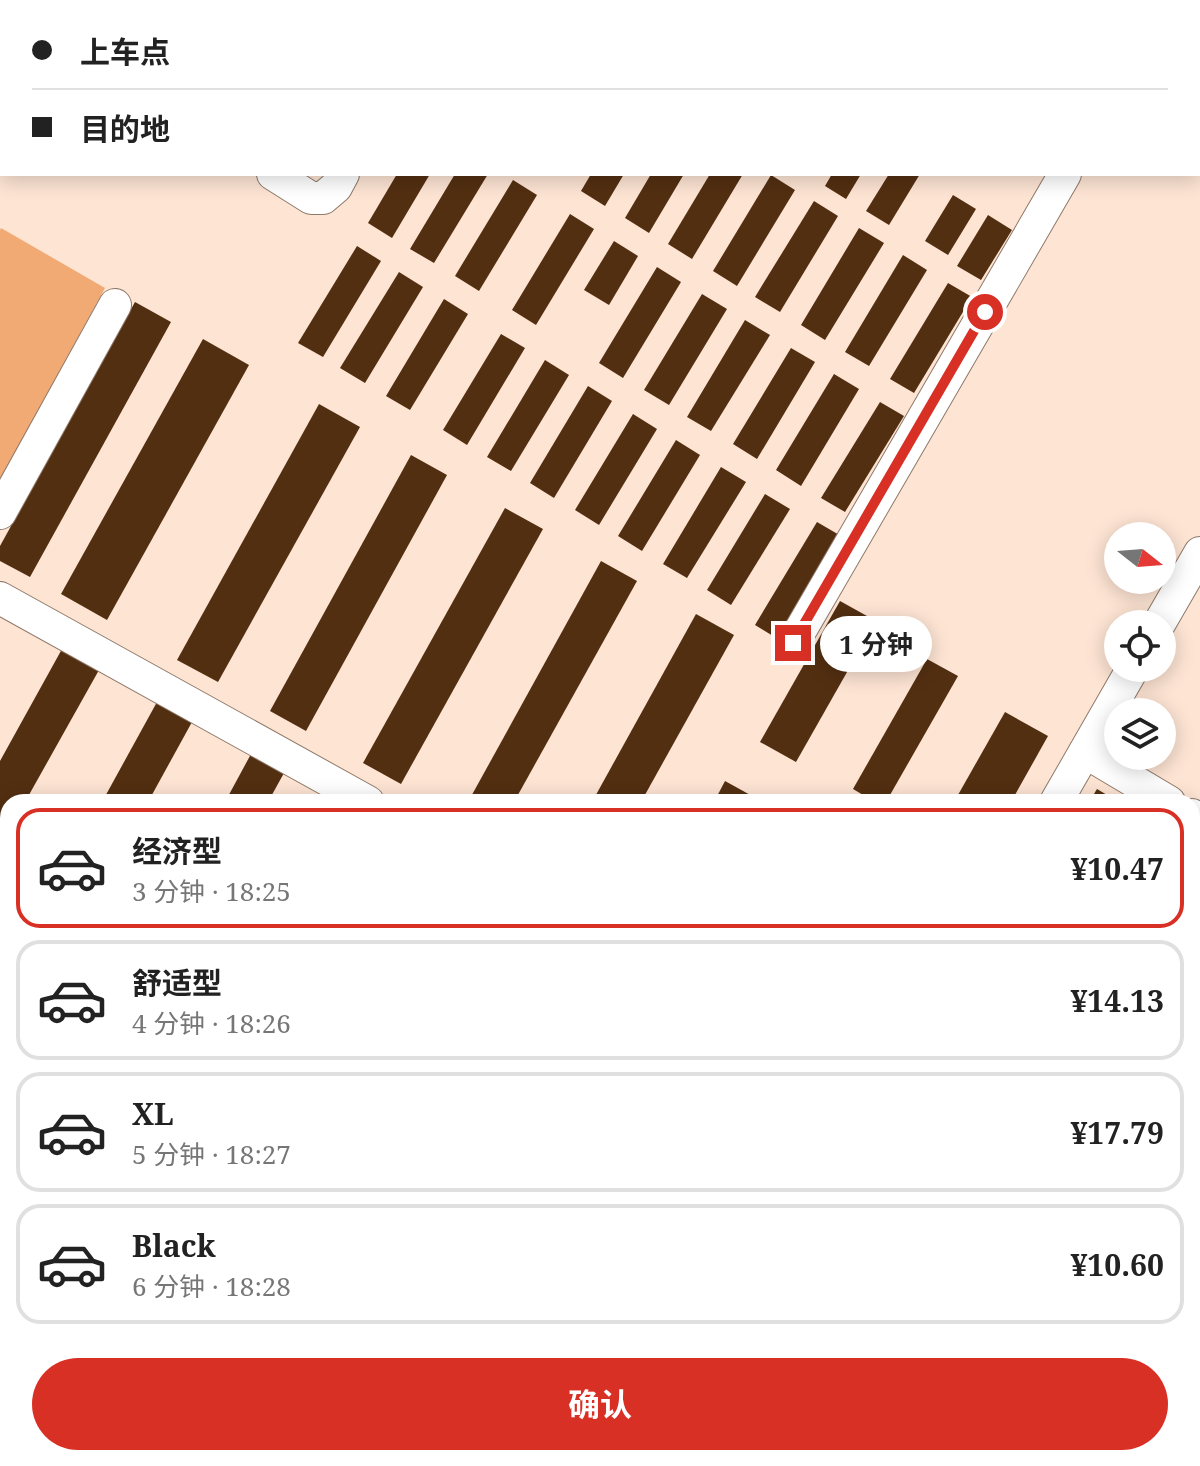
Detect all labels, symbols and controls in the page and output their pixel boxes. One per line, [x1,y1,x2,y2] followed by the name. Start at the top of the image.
[80,31,170,72] text: 上车点
[80,108,170,149] text: 目的地
[967,294,1003,330] route start
[1104,522,1176,594] north arrow
[1104,522,1176,770] map controls
[1104,610,1176,682] button: locate
[821,615,933,671] callout: 1 分钟
[775,625,811,661] route end
[839,626,913,662] text: 1 分钟
[1104,698,1176,770] button: layers
[132,830,222,871] text: 经济型
[36,832,108,904] icon: car
[1070,848,1164,889] text: ¥10.47
[132,873,291,909] text: 3 分钟 · 18:25
[132,962,222,1003] text: 舒适型
[36,964,108,1036] icon: car
[1070,980,1164,1021] text: ¥14.13
[132,1005,291,1041] text: 4 分钟 · 18:26
[132,1093,174,1134] text: XL
[36,1096,108,1168] icon: car
[1070,1112,1164,1153] text: ¥17.79
[132,1136,291,1172] text: 5 分钟 · 18:27
[132,1225,216,1266] text: Black
[36,1228,108,1300] icon: car
[1070,1244,1164,1285] text: ¥10.60
[132,1268,291,1304] text: 6 分钟 · 18:28
[32,1358,1168,1450] button: 确认

